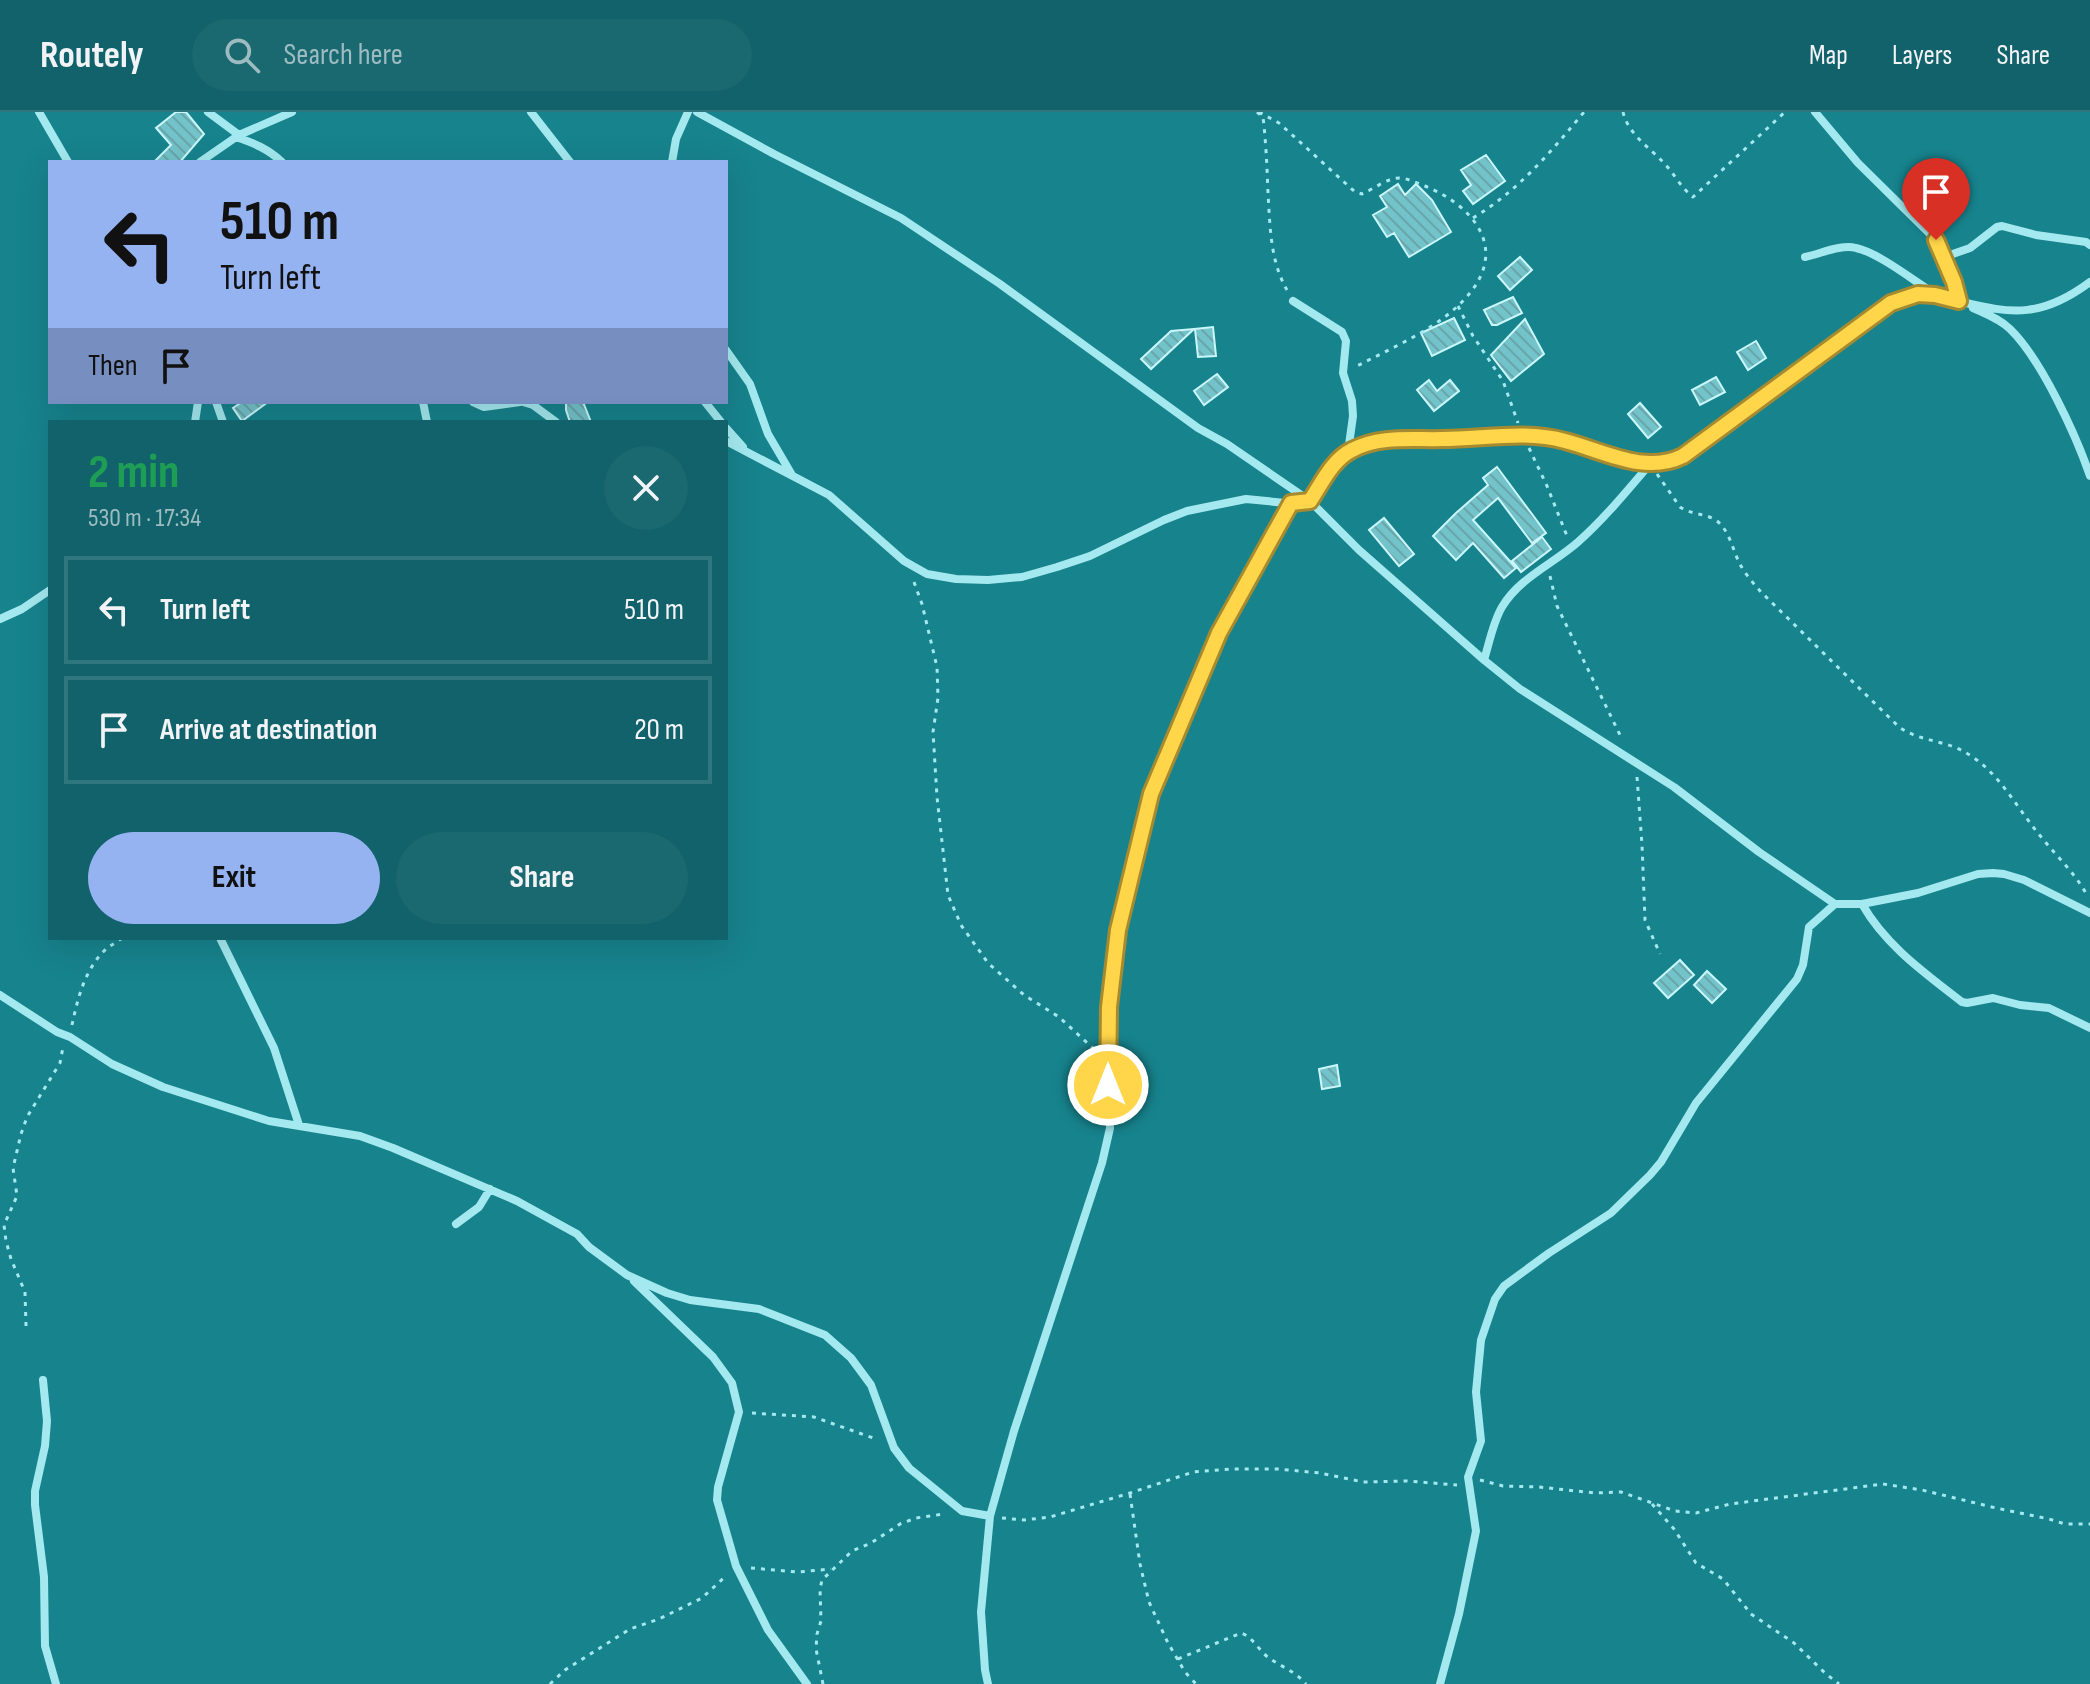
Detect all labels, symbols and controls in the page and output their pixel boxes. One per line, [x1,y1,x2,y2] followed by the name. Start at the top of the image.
[192,19,752,91] search box
[40,33,144,78] text: Routely
[220,33,264,77] icon: search
[284,37,403,73] text: Search here
[1809,39,1848,72] text: Map
[1892,39,1952,72] text: Layers
[1996,39,2050,72] text: Share
[1902,158,1970,240] pin
[1914,170,1958,214] icon: arrive
[220,189,339,256] text: 510 m
[88,192,192,296] icon: left
[220,257,321,300] text: Turn left
[154,344,198,388] icon: arrive
[88,348,138,384] text: Then
[88,444,179,501] text: 2 min
[604,446,688,530] button: close
[88,503,201,534] text: 530 m · 17:34
[92,588,136,632] icon: left
[160,592,250,628] text: Turn left
[624,592,684,628] text: 510 m
[92,708,136,752] icon: arrive
[160,712,377,748] text: Arrive at destination
[634,712,684,748] text: 20 m
[88,832,380,924] button: Exit
[396,832,688,924] button: Share
[1066,1043,1150,1127] position arrow

